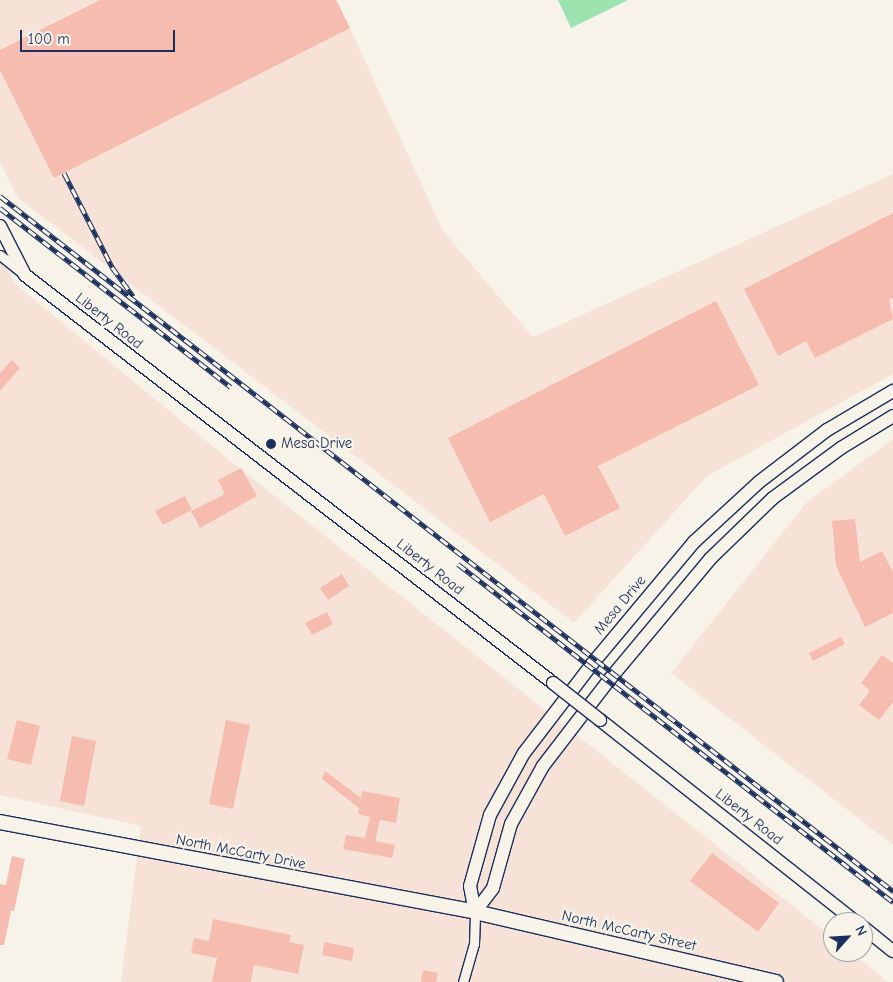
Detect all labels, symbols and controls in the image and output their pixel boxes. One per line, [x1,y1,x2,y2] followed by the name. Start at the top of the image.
[22,20,178,52] scale bar
[28,30,70,48] text: 100 m
[72,289,146,353] street label: Liberty Road
[281,435,352,453] place label: Mesa Drive
[265,438,277,450] marker: Mesa Drive
[393,535,467,599] street label: Liberty Road
[590,572,650,638] street label: Mesa Drive
[712,785,786,849] street label: Liberty Road
[174,831,308,873] street label: North McCarty Drive
[560,907,698,955] street label: North McCarty Street
[823,912,873,962] north arrow
[851,923,871,938] text: N

